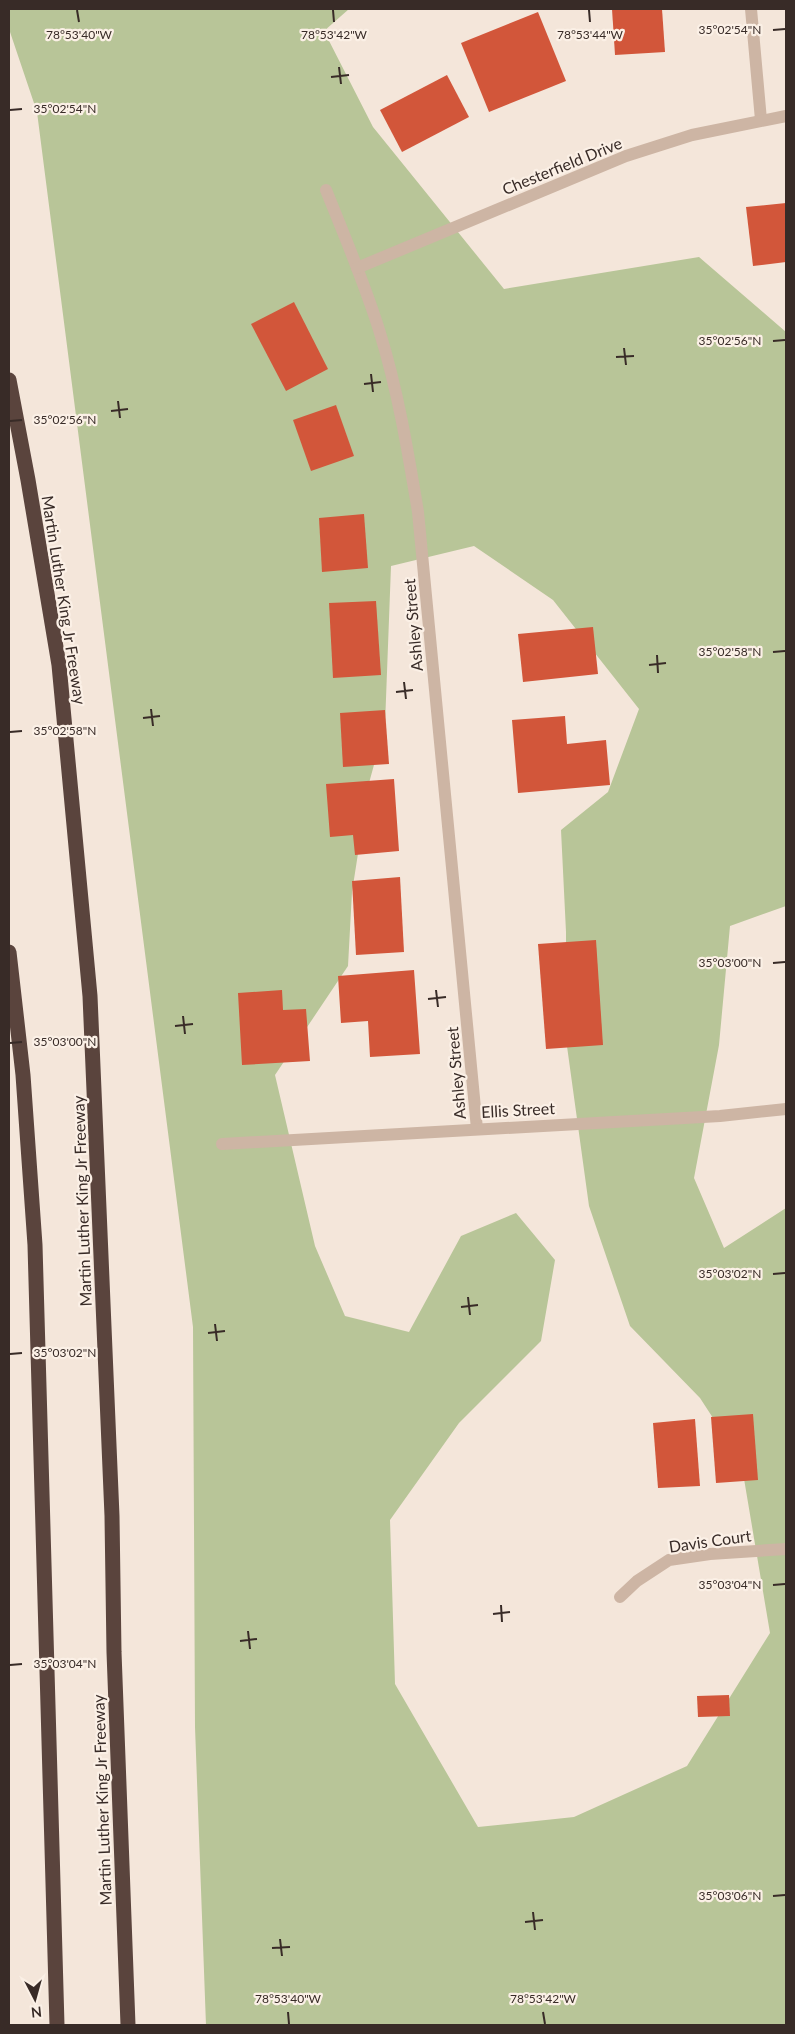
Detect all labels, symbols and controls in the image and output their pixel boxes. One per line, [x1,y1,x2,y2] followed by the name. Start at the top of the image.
[699,22,761,37] text: 35°02'54"N
[46,27,113,42] text: 78°53'40"W
[301,27,368,42] text: 78°53'42"W
[557,27,624,42] text: 78°53'44"W
[34,101,96,116] text: 35°02'54"N
[499,133,625,198] street label: Chesterfield Drive
[699,333,761,348] text: 35°02'56"N
[34,412,96,427] text: 35°02'56"N
[39,494,91,706] street label: Martin Luther King Jr Freeway
[399,578,426,672] street label: Ashley Street
[699,644,761,659] text: 35°02'58"N
[34,723,96,738] text: 35°02'58"N
[699,955,761,970] text: 35°03'00"N
[442,1026,469,1120] street label: Ashley Street
[34,1034,96,1049] text: 35°03'00"N
[68,1094,95,1307] street label: Martin Luther King Jr Freeway
[481,1098,556,1121] street label: Ellis Street
[699,1266,761,1281] text: 35°03'02"N
[34,1345,96,1360] text: 35°03'02"N
[668,1525,753,1556] street label: Davis Court
[699,1577,761,1592] text: 35°03'04"N
[34,1656,96,1671] text: 35°03'04"N
[88,1693,115,1906] street label: Martin Luther King Jr Freeway
[699,1888,761,1903] text: 35°03'06"N
[10,1974,60,2024] north arrow
[255,1991,322,2006] text: 78°53'40"W
[510,1991,577,2006] text: 78°53'42"W
[30,2003,43,2021] text: N

